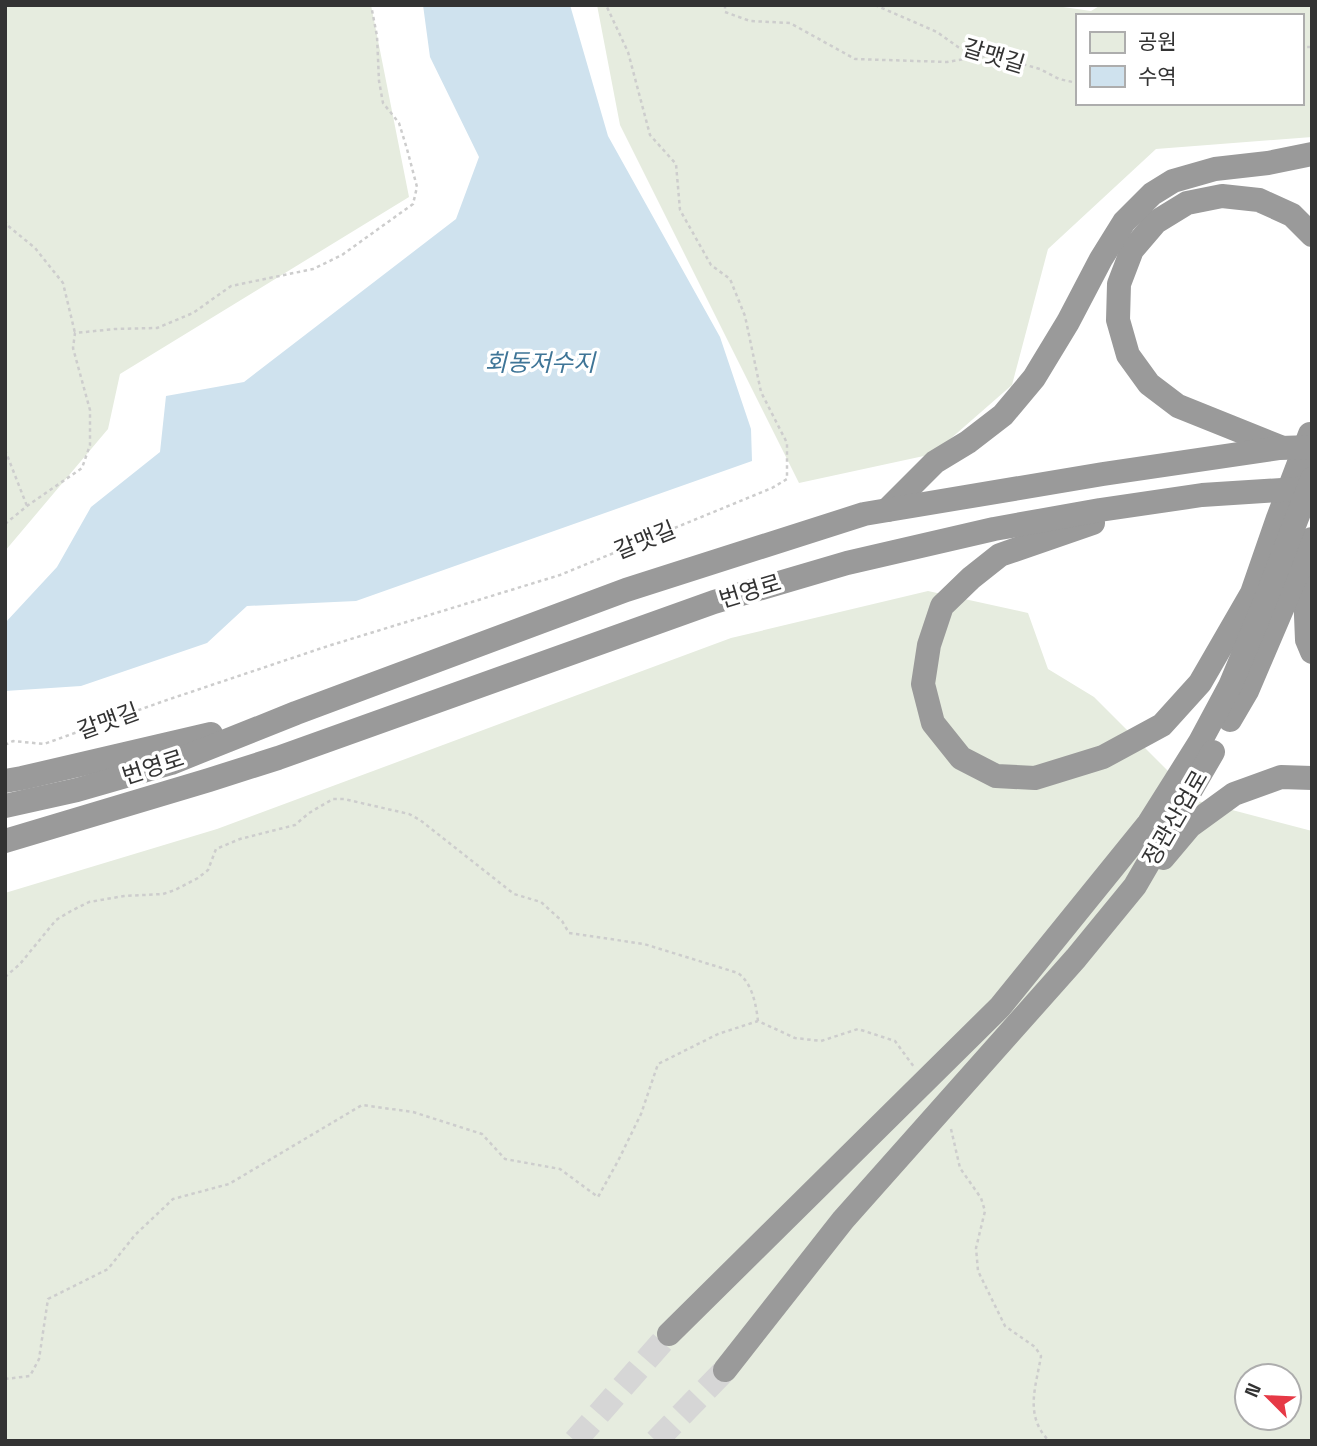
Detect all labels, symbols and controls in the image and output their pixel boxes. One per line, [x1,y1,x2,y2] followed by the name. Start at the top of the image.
[1076,14,1303,105] legend
[1138,28,1177,55] text: 공원
[959,32,1029,80] street label: 갈맷길
[1138,63,1177,90] text: 수역
[485,347,597,378] water label: 회동저수지
[610,514,680,566] street label: 갈맷길
[715,567,785,615] street label: 번영로
[73,696,143,746] street label: 갈맷길
[118,743,188,791] street label: 번영로
[1136,765,1214,871] street label: 정관산업로
[1233,1362,1303,1432] north arrow
[1239,1379,1267,1401] text: N

